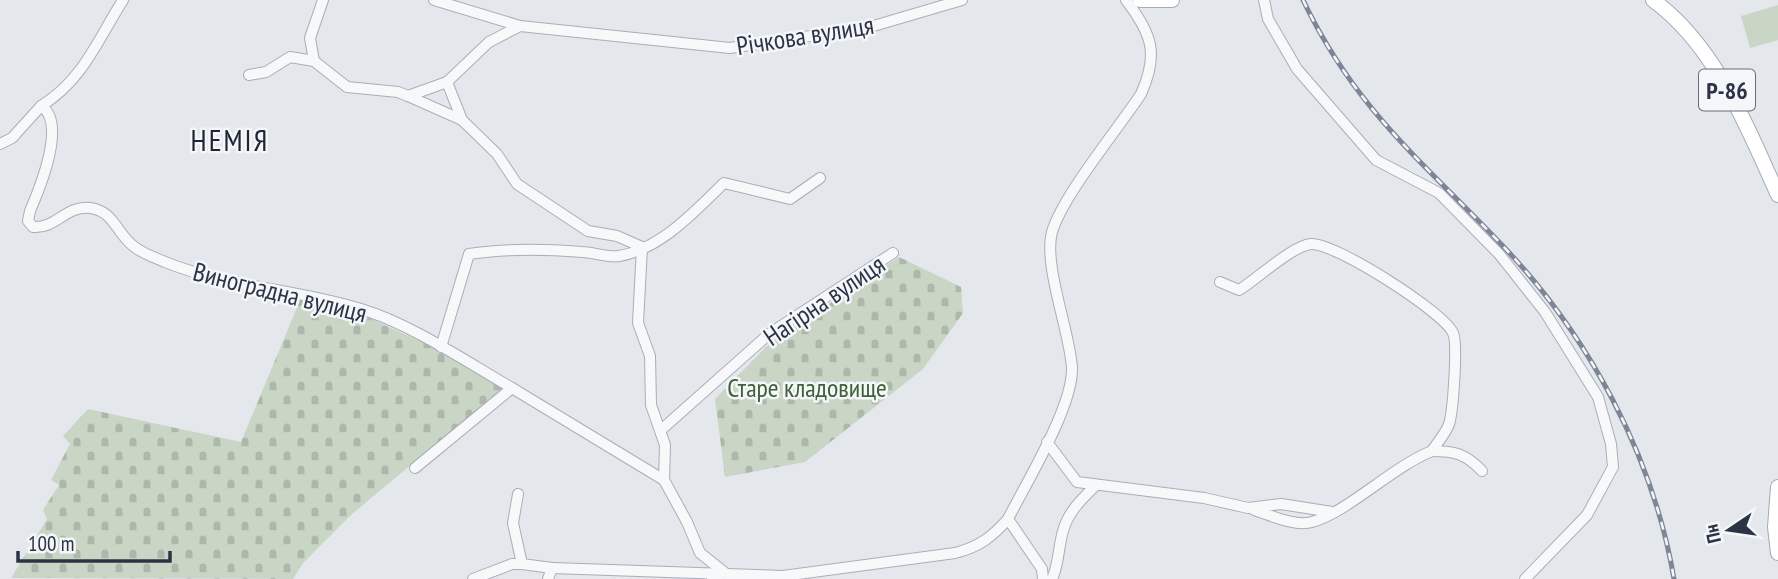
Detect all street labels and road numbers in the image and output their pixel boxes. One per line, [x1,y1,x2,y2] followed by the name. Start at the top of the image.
[734,8,876,62] street label: Річкова вулиця
[1699,70,1755,110] road number: Р-86
[757,247,891,353] street label: Нагірна вулиця
[190,254,370,330] street label: Виноградна вулиця

